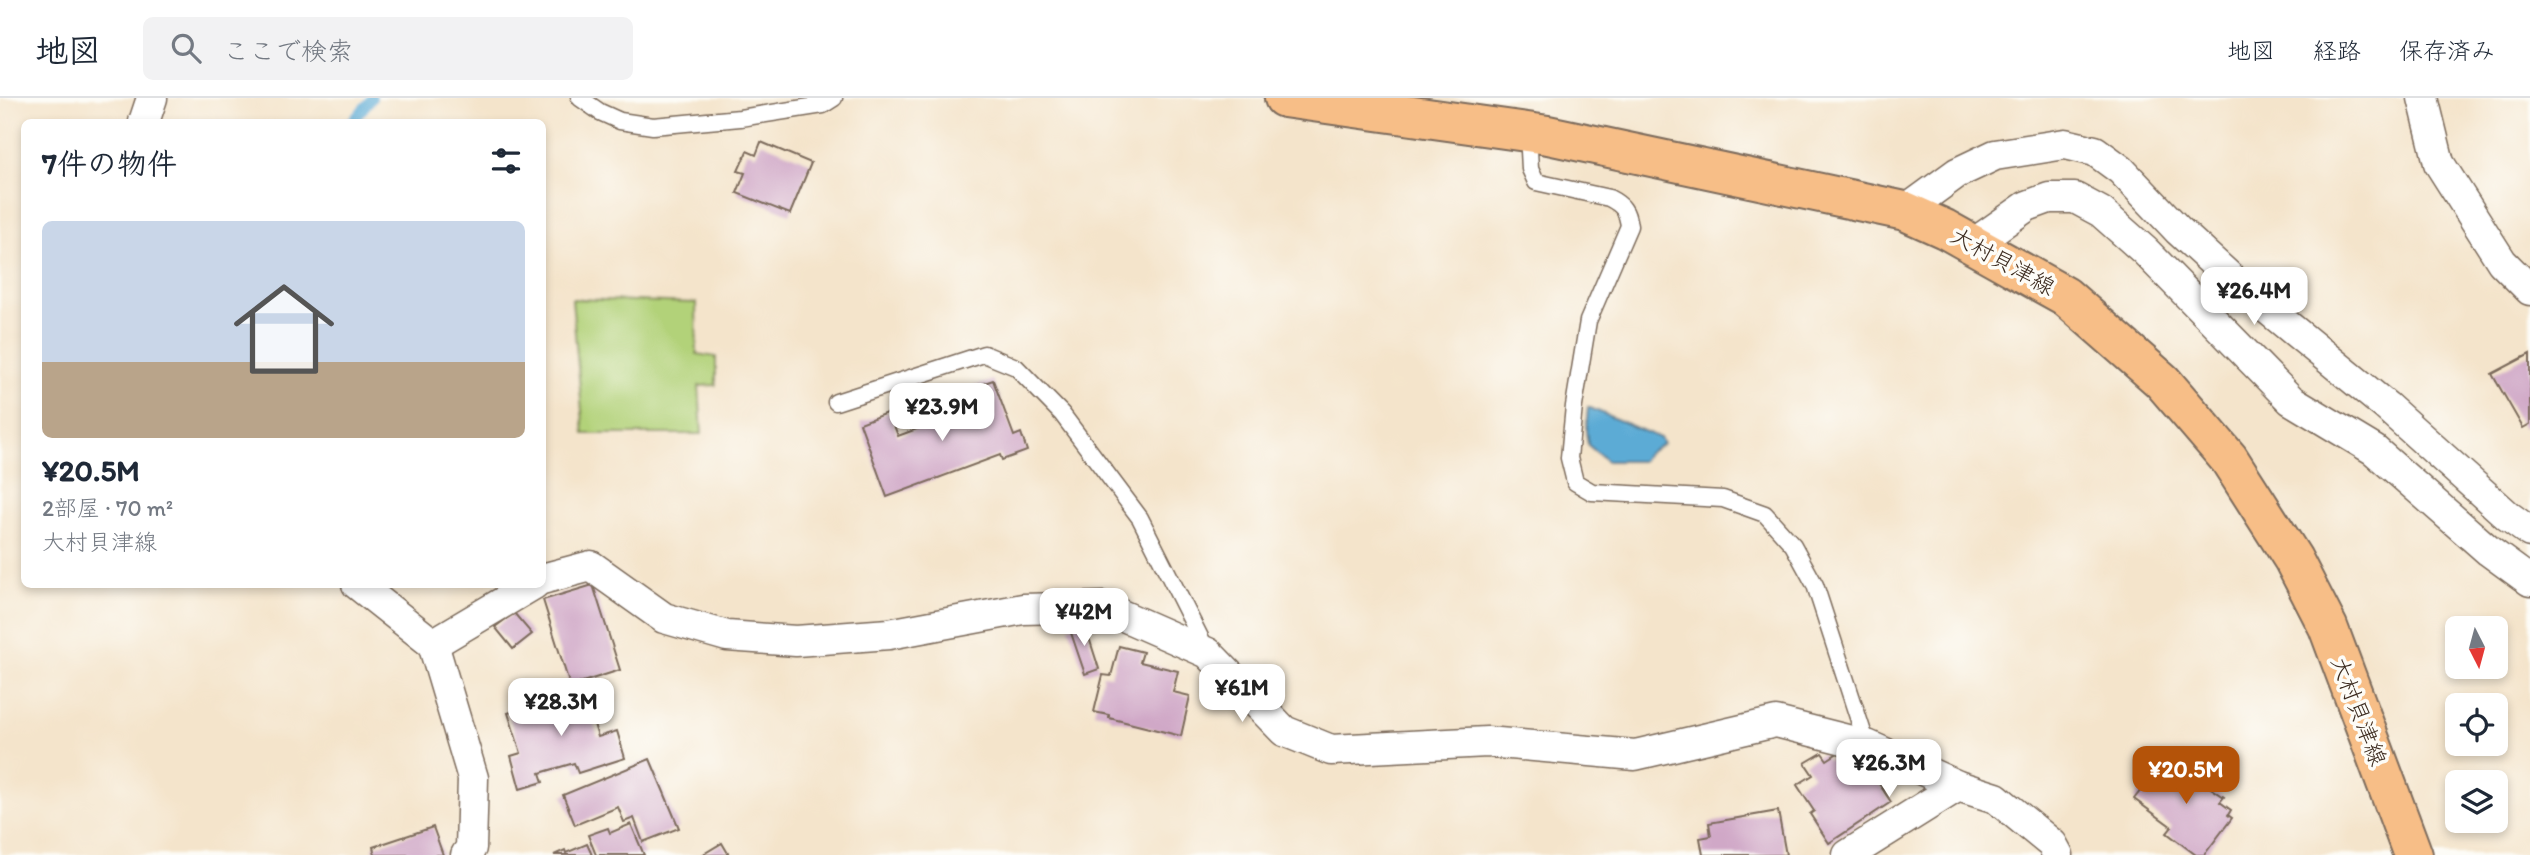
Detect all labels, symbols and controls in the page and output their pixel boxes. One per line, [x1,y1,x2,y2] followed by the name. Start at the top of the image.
[143,17,633,80] search box
[167,29,205,67] icon: search
[35,31,101,70] text: 地図
[223,35,353,67] text: ここで検索
[2227,36,2275,65] text: 地図
[2313,36,2361,65] text: 経路
[2399,36,2495,65] text: 保存済み
[487,142,525,180] icon: filters
[42,145,177,182] text: 7件の物件
[1946,221,2060,301] street label: 大村貝津線
[221,266,347,392] icon: home
[2197,268,2311,327] pin: ¥26.4M
[2217,276,2291,304] text: ¥26.4M
[885,384,999,443] pin: ¥23.9M
[905,392,979,420] text: ¥23.9M
[42,452,140,489] text: ¥20.5M
[42,494,173,522] text: 2部屋 · 70 m²
[42,528,157,556] text: 大村貝津線
[1043,588,1125,648] pin: ¥42M
[1056,597,1112,625] text: ¥42M
[2445,616,2508,679] north arrow
[2445,616,2508,833] map controls
[2325,652,2393,770] street label: 大村貝津線
[1201,664,1283,724] pin: ¥61M
[1215,673,1269,701] text: ¥61M
[504,678,618,738] pin: ¥28.3M
[524,687,598,715] text: ¥28.3M
[2445,693,2508,756] button: locate
[1832,740,1946,799] pin: ¥26.3M
[2129,746,2243,806] pin: ¥20.5M
[1852,748,1926,776] text: ¥26.3M
[2149,755,2223,783] text: ¥20.5M
[2445,770,2508,833] button: layers

